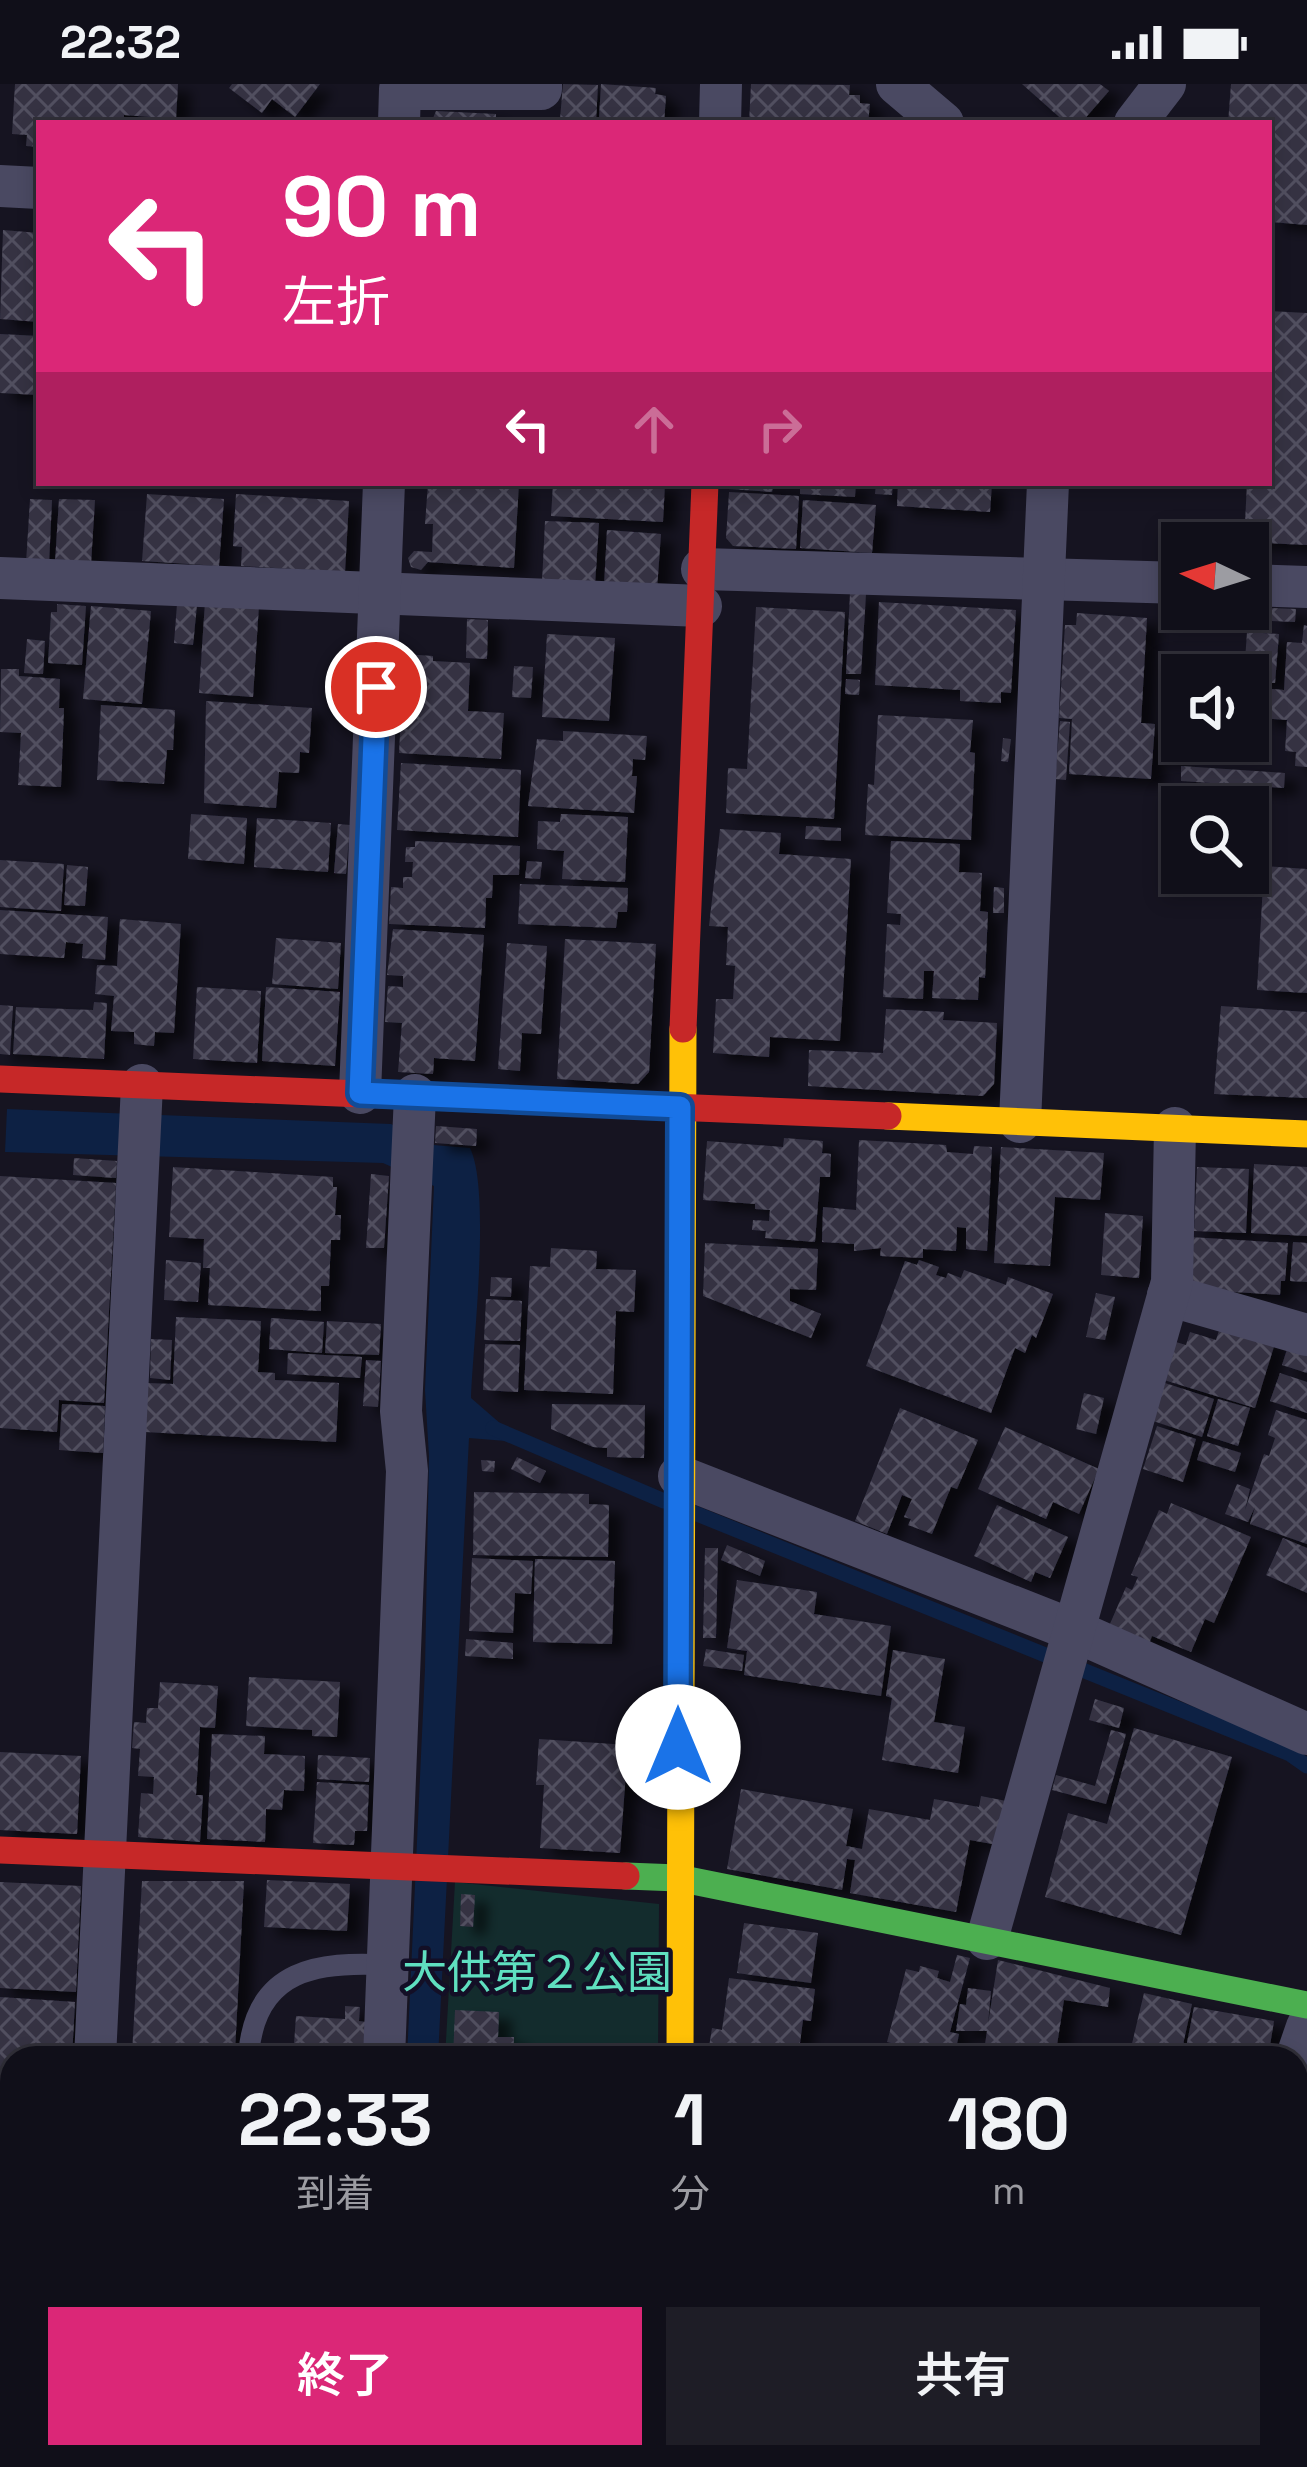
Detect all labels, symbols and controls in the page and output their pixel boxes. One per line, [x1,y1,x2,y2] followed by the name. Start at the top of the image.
[60,14,181,71] text: 22:32
[282,153,481,261] text: 90 m
[84,168,240,324] icon: left
[282,268,390,337] text: 左折
[495,396,561,462] icon: left
[621,396,687,462] icon: ahead
[747,396,813,462] icon: right
[1161,522,1269,630] north arrow
[1161,522,1269,894] map controls
[325,636,427,738] pin
[343,654,409,720] icon: arrive
[1161,654,1269,762] button: sound
[1161,786,1269,894] button: search
[615,1684,741,1810] position arrow
[402,1944,672,2001] park label: 大供第２公園
[238,2074,433,2166] text: 22:33
[674,2074,706,2166] text: 1
[948,2078,1070,2170] text: 180
[992,2166,1026,2215] text: m
[296,2169,374,2218] text: 到着
[671,2169,710,2218] text: 分
[48,2307,642,2445] button: 終了
[666,2307,1260,2445] button: 共有

